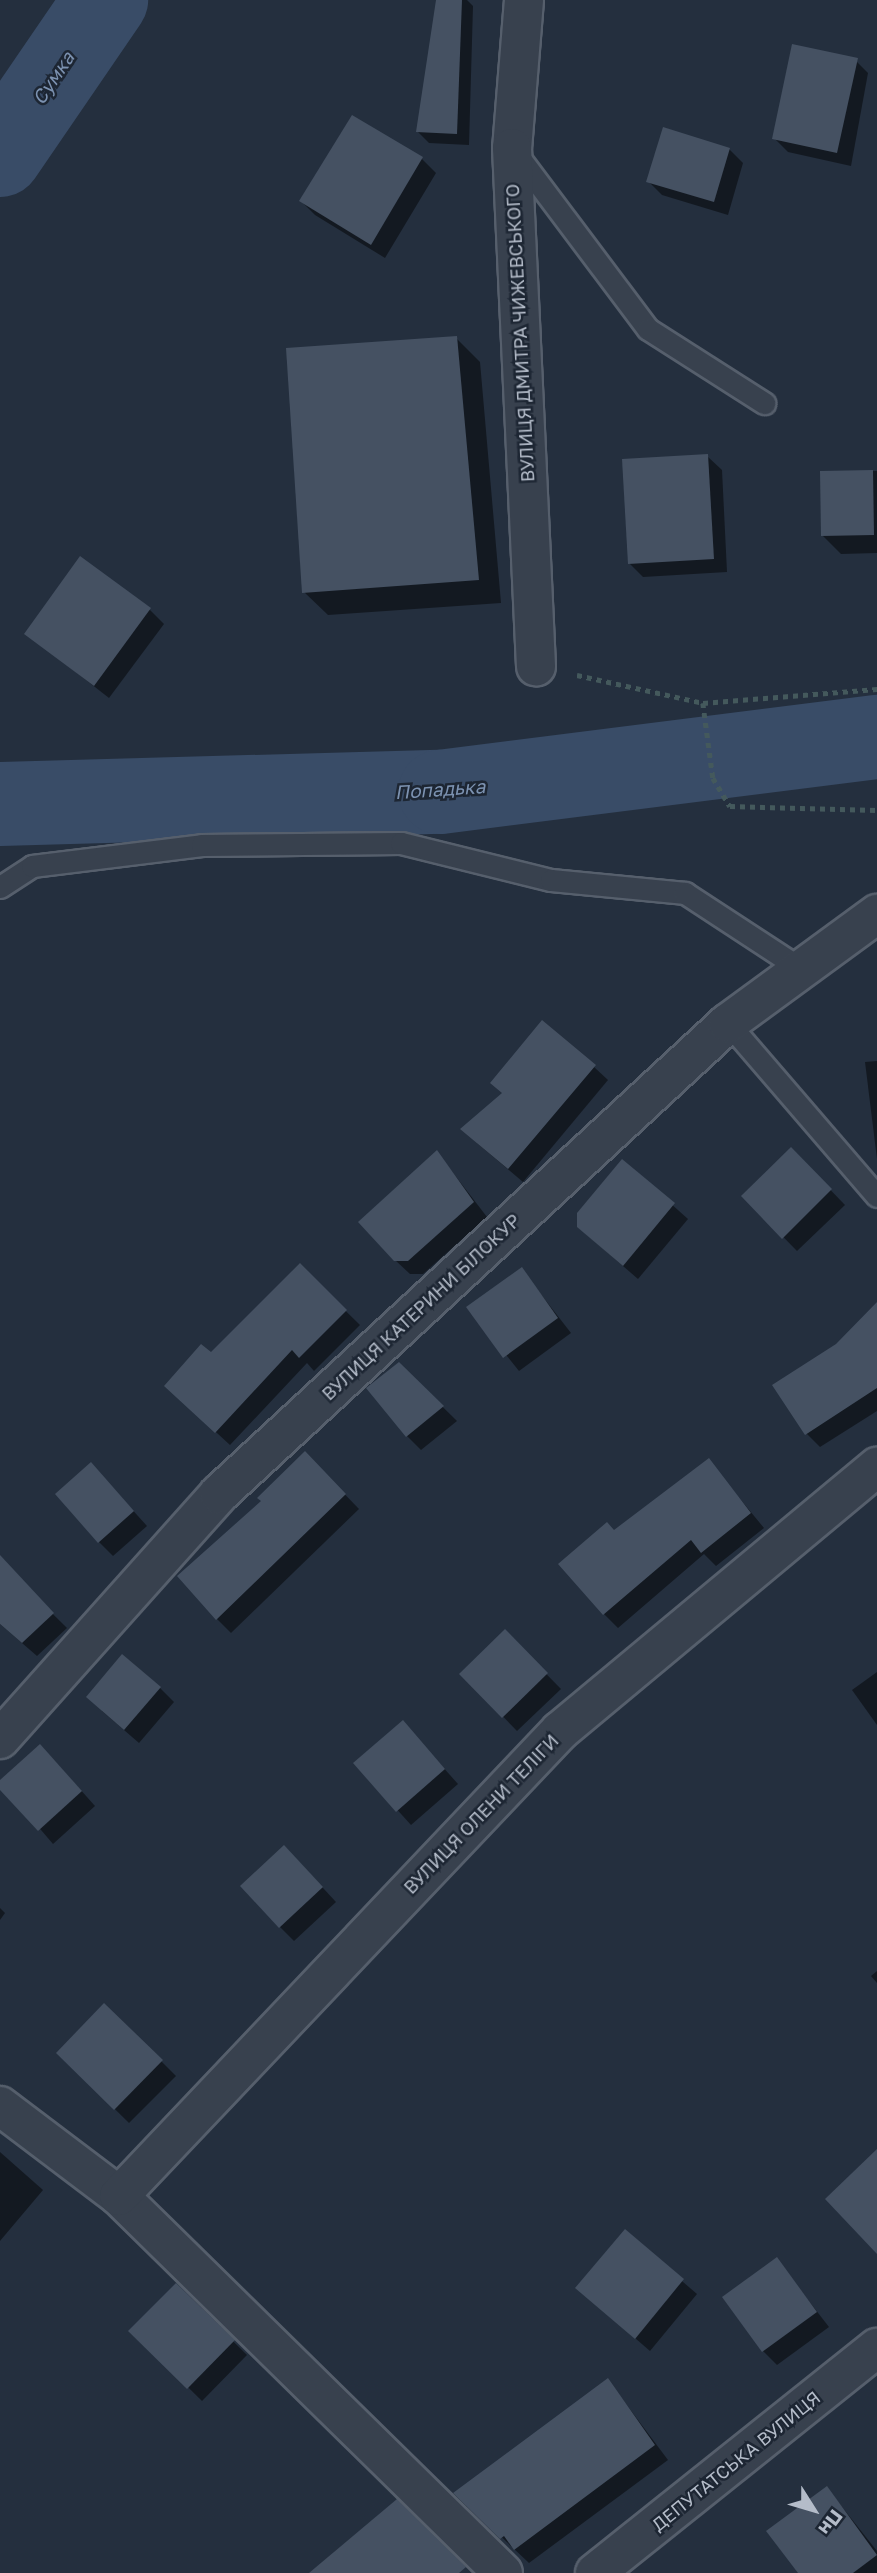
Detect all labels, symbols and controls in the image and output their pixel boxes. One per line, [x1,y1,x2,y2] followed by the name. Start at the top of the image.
[27,47,79,109] water label: Сумка
[501,183,539,483] street label: ВУЛИЦЯ ДМИТРА ЧИЖЕВСЬКОГО
[394,774,486,804] water label: Попадька
[317,1209,525,1405] street label: ВУЛИЦЯ КАТЕРИНИ БІЛОКУР
[399,1730,563,1898] street label: ВУЛИЦЯ ОЛЕНИ ТЕЛІГИ
[648,2387,824,2535] street label: ДЕПУТАТСЬКА ВУЛИЦЯ
[779,2475,849,2545] north arrow
[814,2506,848,2540] text: Пн

